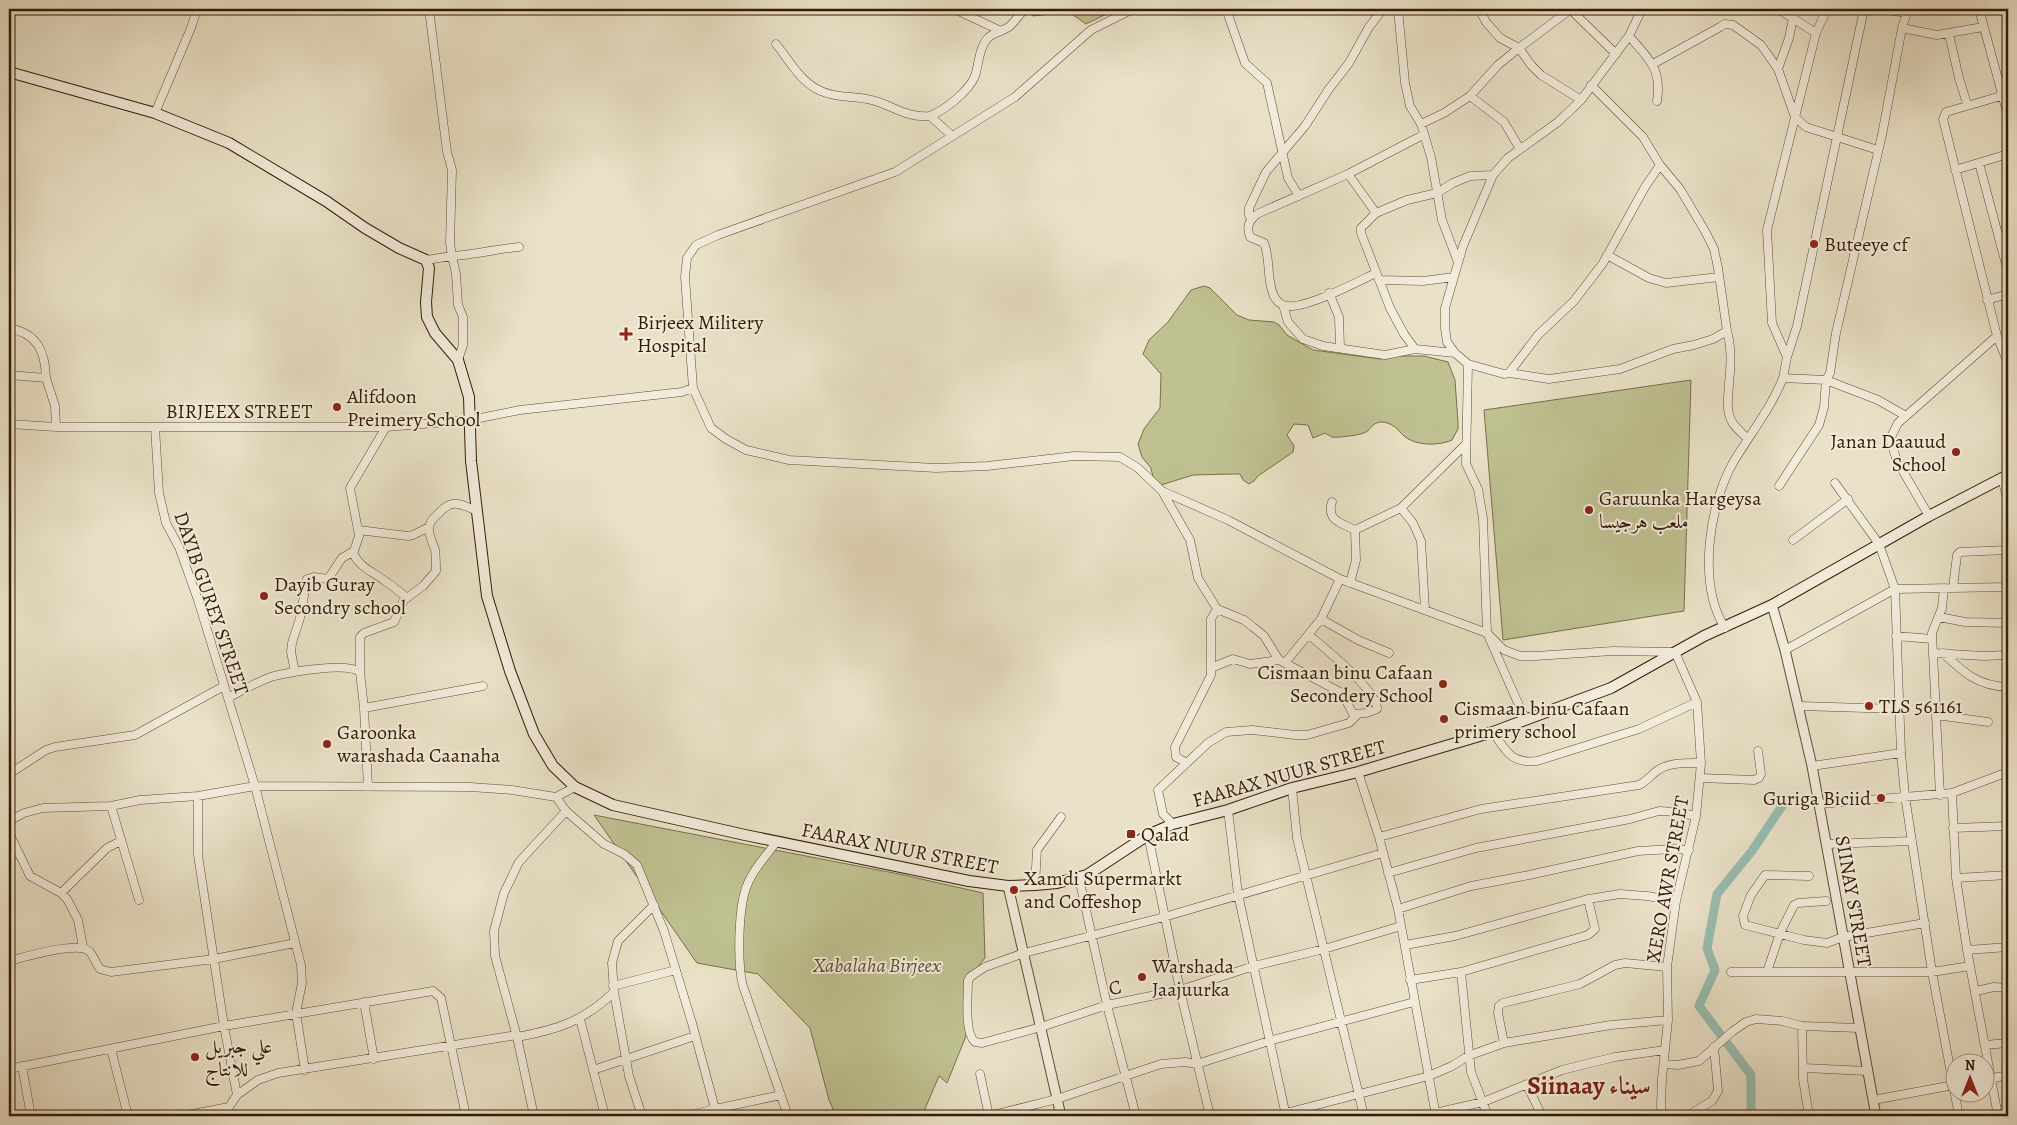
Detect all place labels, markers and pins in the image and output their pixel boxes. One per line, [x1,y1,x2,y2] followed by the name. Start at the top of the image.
[1824,231,1911,258] place label: Buteeye cf
[1808,238,1820,250] marker: Buteeye cf
[637,309,764,359] place label: Birjeex Militery Hospital
[619,327,633,341] marker: Birjeex Militery Hospital
[346,383,481,433] place label: Alifdoon Preimery School
[331,401,343,413] marker: Alifdoon Preimery School
[1830,428,1946,478] place label: Janan Daauud School
[1950,446,1962,458] marker: Janan Daauud School
[1599,485,1762,535] place label: Garuunka Hargeysa ملعب هرجيسا
[1583,504,1595,516] marker: Garuunka Hargeysa ملعب هرجيسا
[274,571,406,621] place label: Dayib Guray Secondry school
[258,590,270,602] marker: Dayib Guray Secondry school
[1258,659,1433,709] place label: Cismaan binu Cafaan Secondery School
[1437,678,1449,690] marker: Cismaan binu Cafaan Secondery School
[1879,693,1962,720] place label: TLS 561161
[1454,695,1629,745] place label: Cismaan binu Cafaan primery school
[1863,700,1875,712] marker: TLS 561161
[1438,713,1450,725] marker: Cismaan binu Cafaan primery school
[336,719,501,769] place label: Garoonka warashada Caanaha
[321,738,333,750] marker: Garoonka warashada Caanaha
[1763,785,1871,812] place label: Guriga Biciid
[1875,792,1887,804] marker: Guriga Biciid
[1141,821,1189,848] place label: Qalad
[1125,828,1137,840] marker: Qalad
[1024,865,1182,915] place label: Xamdi Supermarkt and Coffeshop
[1008,884,1020,896] marker: Xamdi Supermarkt and Coffeshop
[1151,953,1235,1003] place label: Warshada Jaajuurka
[1136,971,1148,983] marker: Warshada Jaajuurka
[205,1033,272,1087] place label: علي جبريل للانتاج
[189,1051,201,1063] marker: علي جبريل للانتاج

